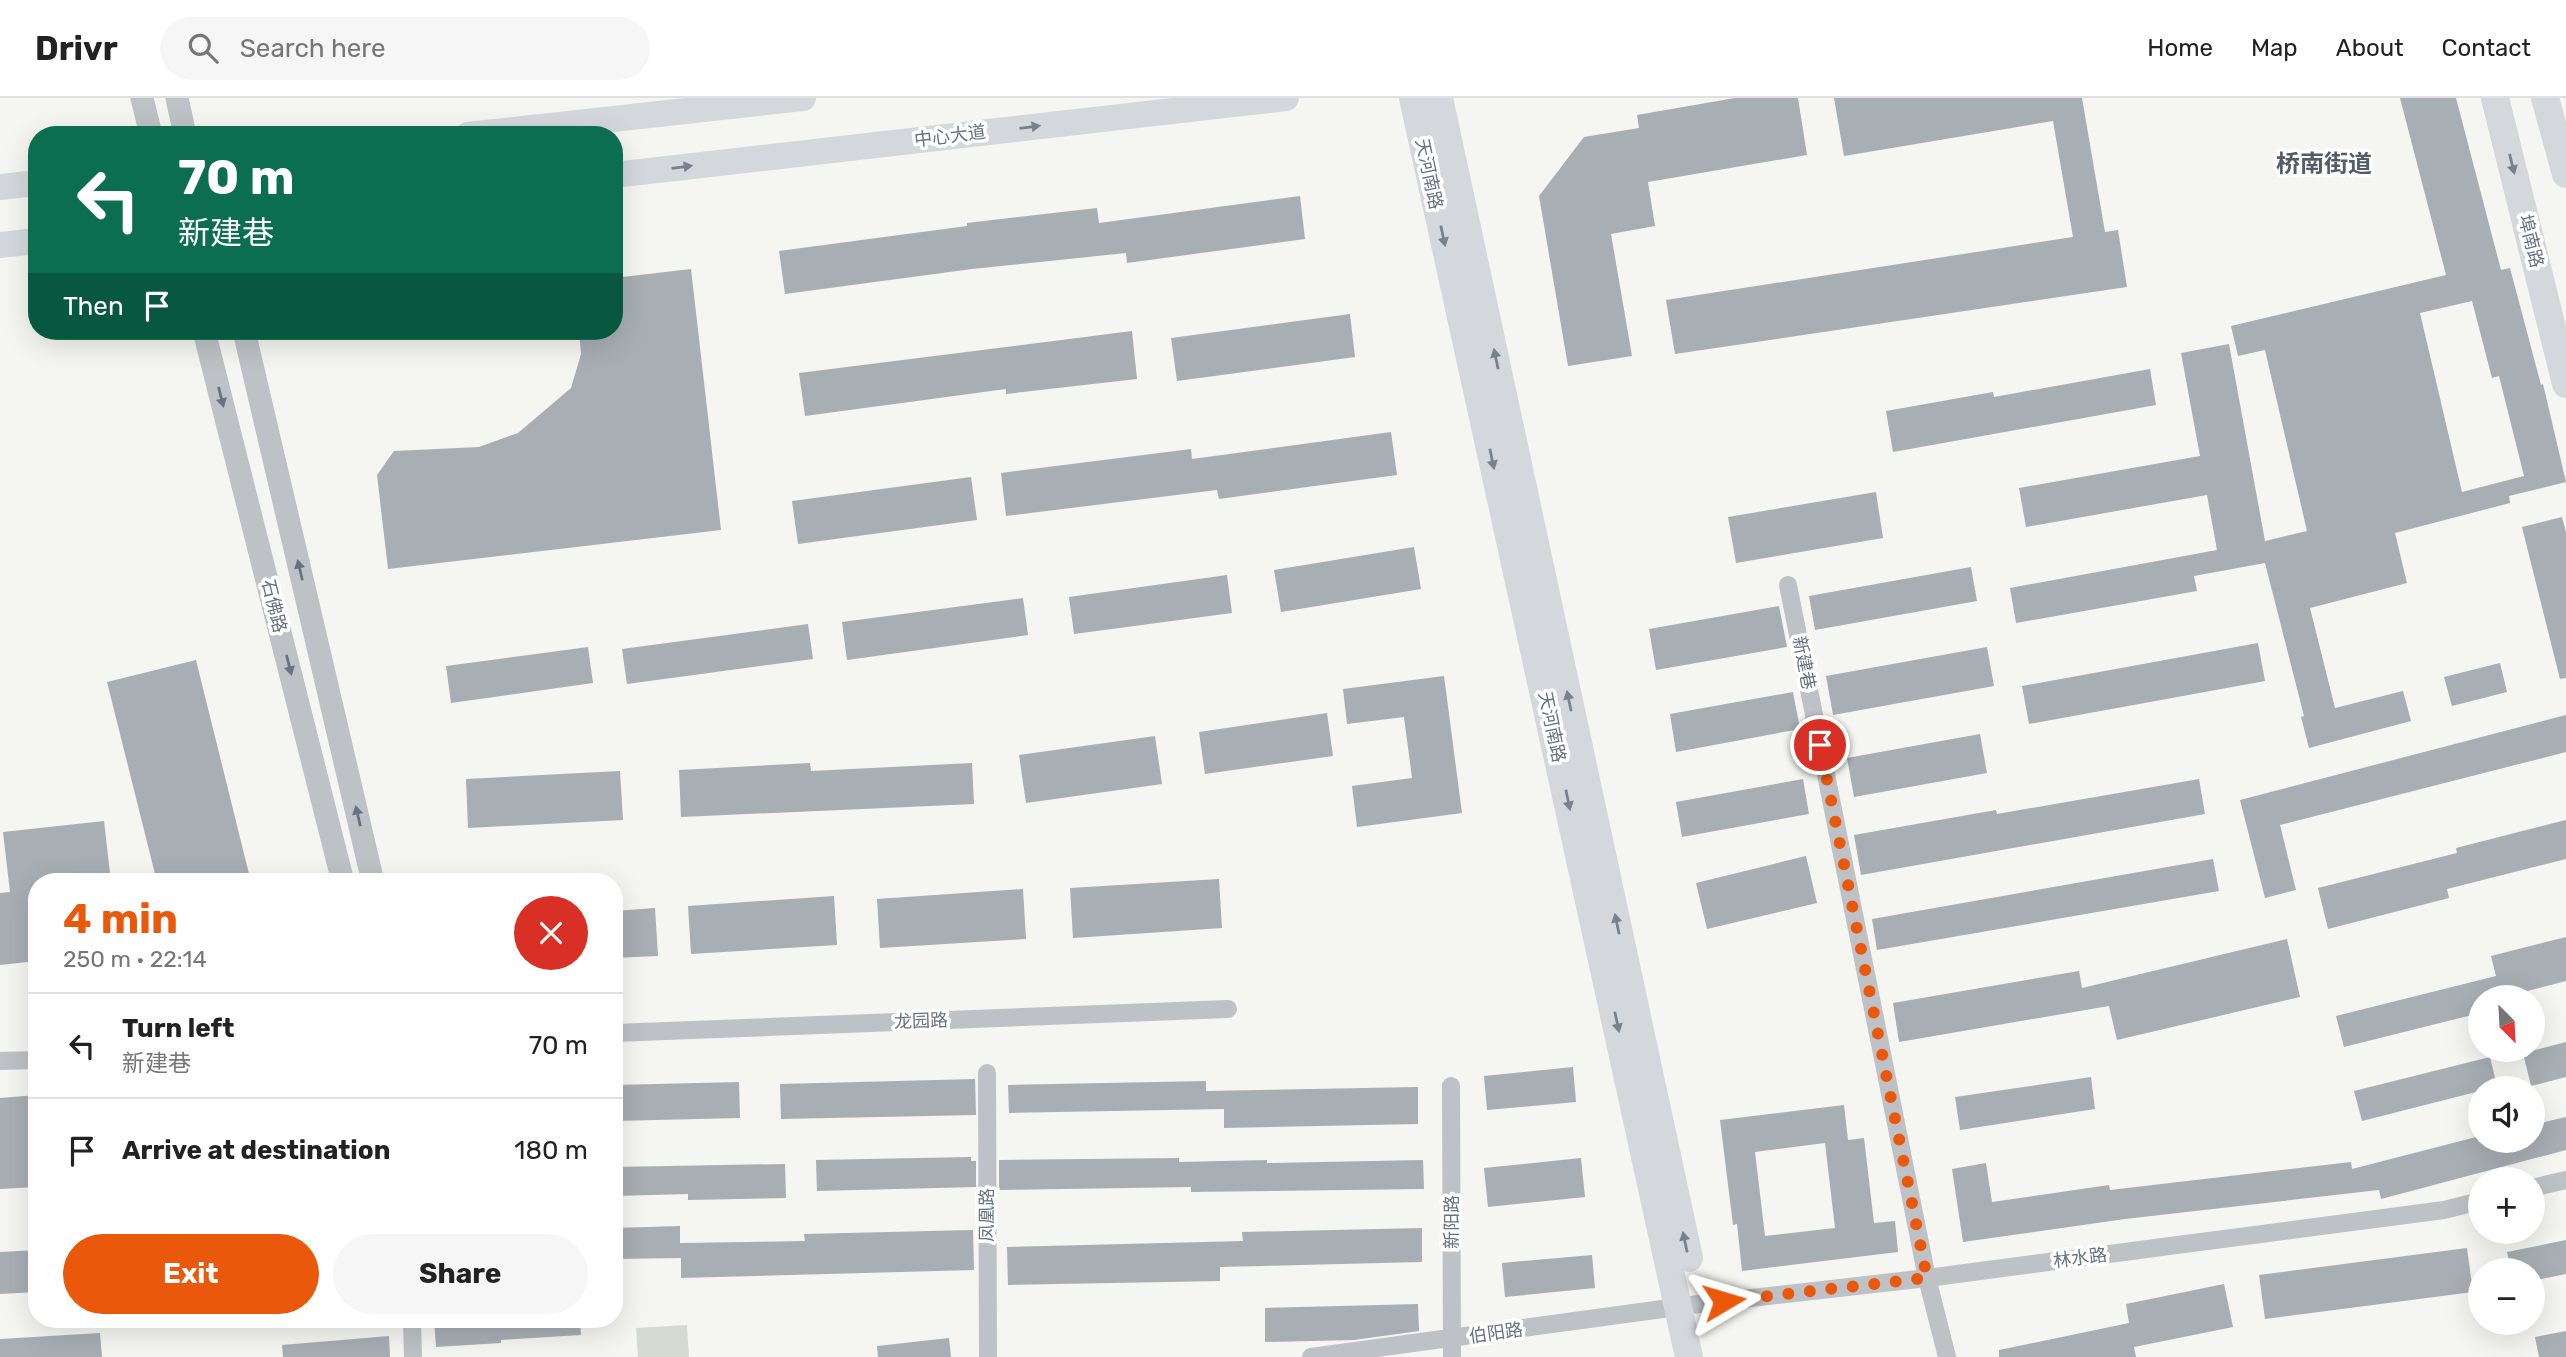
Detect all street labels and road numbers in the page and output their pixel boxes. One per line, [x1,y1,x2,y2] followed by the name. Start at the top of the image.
[913,121,987,151] street label: 中心大道
[1411,136,1447,212] street label: 天河南路
[2514,212,2548,270] street label: 埠南路
[257,577,291,635] street label: 石佛路
[1788,634,1820,692] street label: 新建巷
[1534,689,1570,765] street label: 天河南路
[894,1009,948,1033] street label: 龙园路
[976,1188,998,1242] street label: 凤凰路
[1441,1195,1463,1249] street label: 新阳路
[2052,1244,2108,1272] street label: 林水路
[1468,1318,1524,1348] street label: 伯阳路

